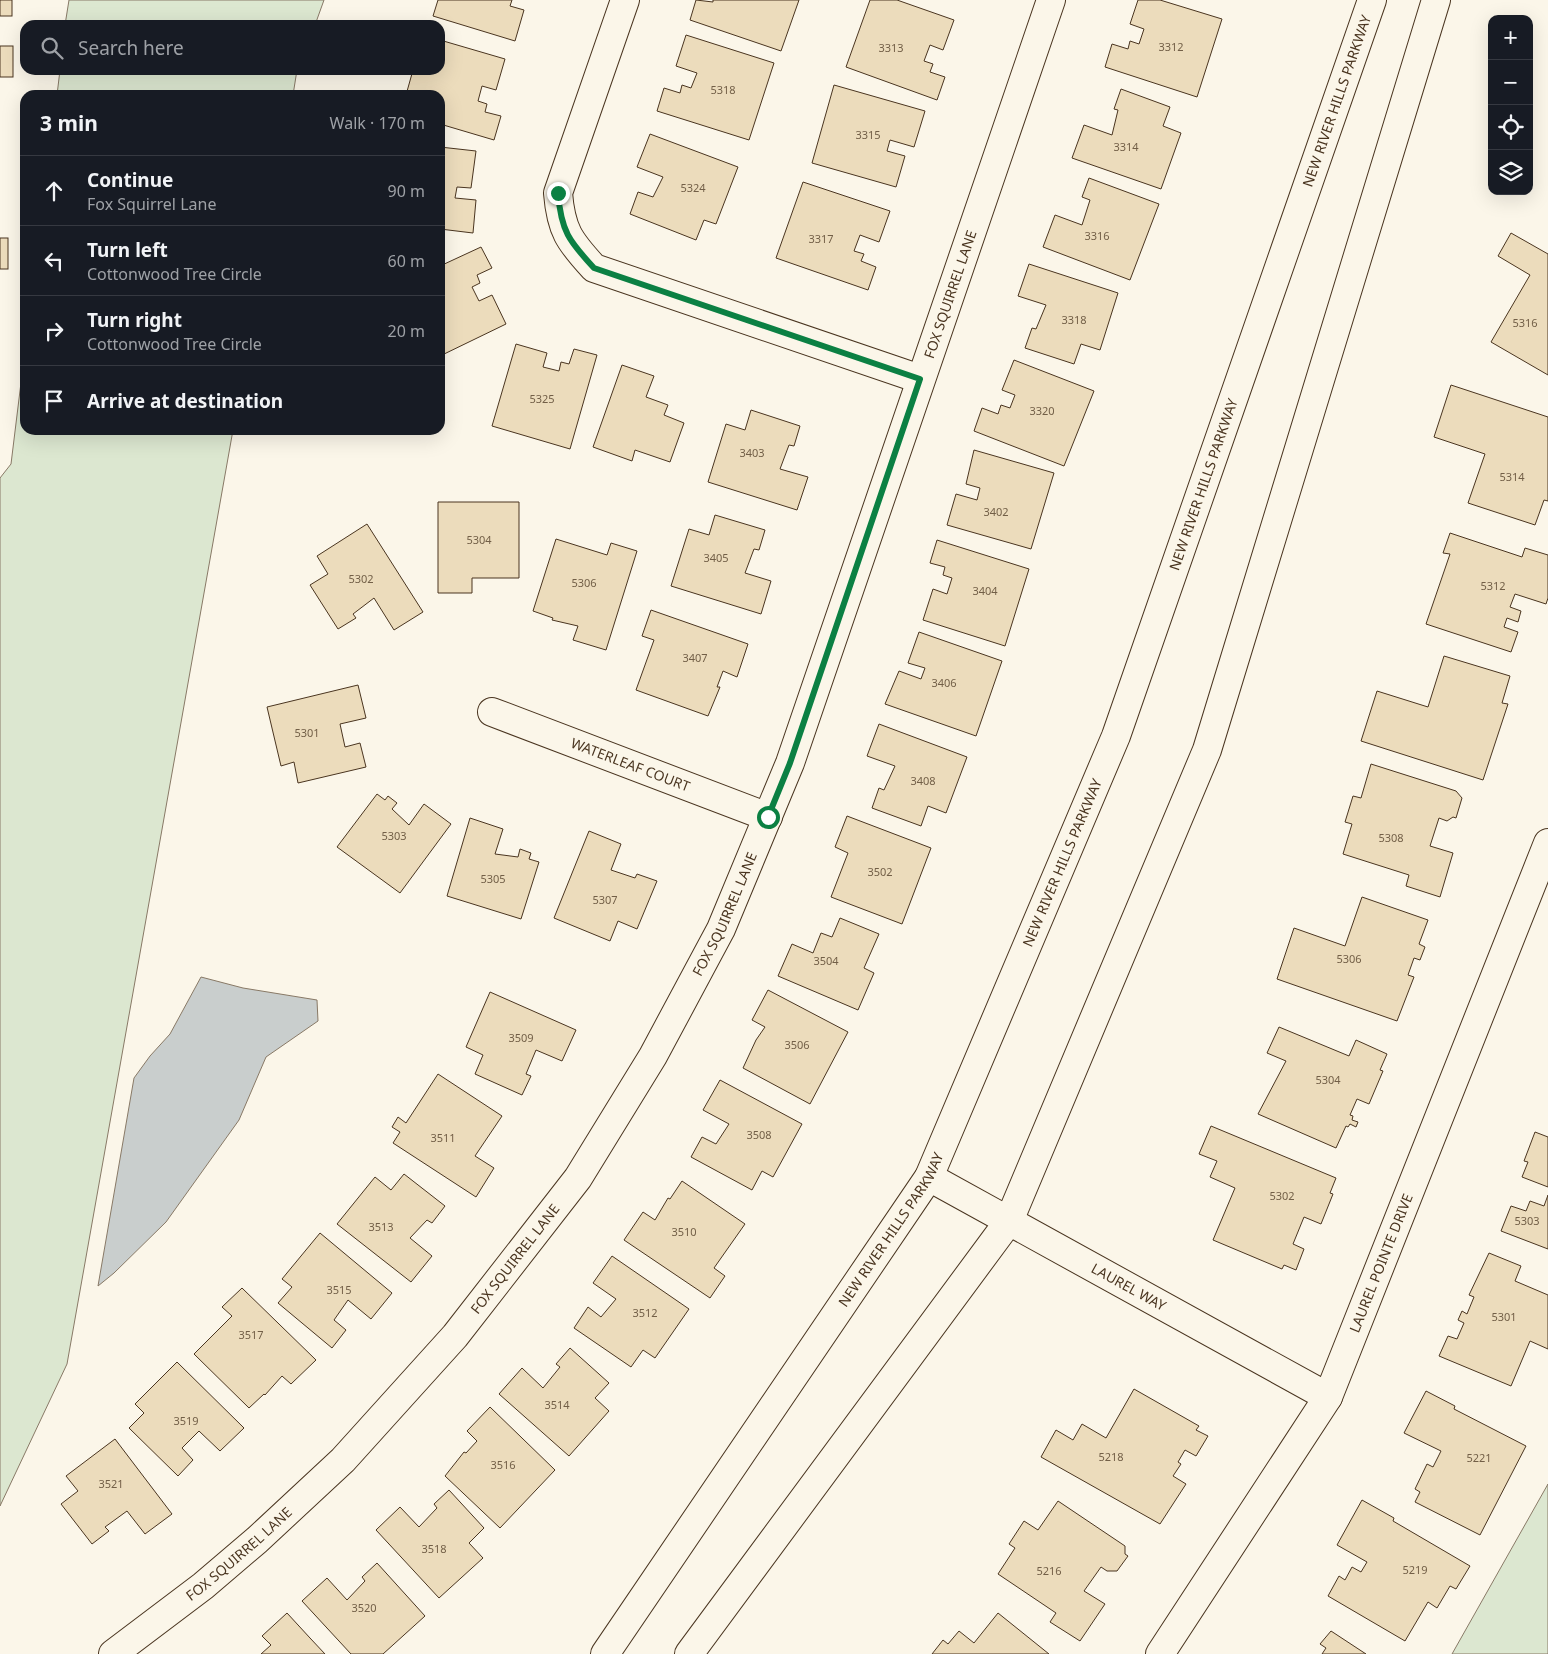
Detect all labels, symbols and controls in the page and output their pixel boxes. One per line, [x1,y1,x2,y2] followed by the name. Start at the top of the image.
[1298,12,1375,189] street label: NEW RIVER HILLS PARKWAY
[1488,15,1533,195] map controls
[1488,15,1533,60] button: +
[20,20,445,75] search box
[38,34,66,62] icon: search
[78,35,184,61] text: Search here
[1158,39,1184,54] house number: 3312
[878,40,904,55] house number: 3313
[1488,60,1533,105] button: −
[710,82,736,97] house number: 5318
[1488,105,1533,150] button: locate
[40,109,98,137] text: 3 min
[330,112,425,134] text: Walk · 170 m
[855,127,881,142] house number: 3315
[1113,139,1139,154] house number: 3314
[1488,150,1533,195] button: layers
[87,167,173,193] text: Continue
[40,177,68,205] icon: ahead
[388,180,425,202] text: 90 m
[680,180,706,195] house number: 5324
[547,182,570,205] route end
[87,193,216,215] text: Fox Squirrel Lane
[919,227,981,361] street label: FOX SQUIRREL LANE
[1084,228,1110,243] house number: 3316
[808,231,834,246] house number: 3317
[87,237,168,263] text: Turn left
[40,247,68,275] icon: left
[388,250,425,272] text: 60 m
[87,263,262,285] text: Cottonwood Tree Circle
[87,307,182,333] text: Turn right
[1061,312,1087,327] house number: 3318
[1512,315,1538,330] house number: 5316
[40,317,68,345] icon: right
[388,320,425,342] text: 20 m
[87,333,262,355] text: Cottonwood Tree Circle
[40,387,68,415] icon: arrive
[87,388,283,414] text: Arrive at destination
[529,391,555,406] house number: 5325
[1164,396,1242,573] street label: NEW RIVER HILLS PARKWAY
[1029,403,1055,418] house number: 3320
[739,445,765,460] house number: 3403
[1499,469,1525,484] house number: 5314
[983,504,1009,519] house number: 3402
[466,532,492,547] house number: 5304
[703,550,729,565] house number: 3405
[348,571,374,586] house number: 5302
[571,575,597,590] house number: 5306
[1480,578,1506,593] house number: 5312
[972,583,998,598] house number: 3404
[682,650,708,665] house number: 3407
[931,675,957,690] house number: 3406
[294,725,320,740] house number: 5301
[568,733,693,796] street label: WATERLEAF COURT
[910,773,936,788] house number: 3408
[1018,775,1106,950] street label: NEW RIVER HILLS PARKWAY
[757,806,780,829] route start
[381,828,407,843] house number: 5303
[1378,830,1404,845] house number: 5308
[688,849,761,979] street label: FOX SQUIRREL LANE
[867,864,893,879] house number: 3502
[480,871,506,886] house number: 5305
[592,892,618,907] house number: 5307
[1336,951,1362,966] house number: 5306
[813,953,839,968] house number: 3504
[508,1030,534,1045] house number: 3509
[784,1037,810,1052] house number: 3506
[1315,1072,1341,1087] house number: 5304
[746,1127,772,1142] house number: 3508
[430,1130,456,1145] house number: 3511
[834,1149,947,1310] street label: NEW RIVER HILLS PARKWAY
[1269,1188,1295,1203] house number: 5302
[1345,1191,1417,1335] street label: LAUREL POINTE DRIVE
[466,1200,563,1317] street label: FOX SQUIRREL LANE
[1514,1213,1540,1228] house number: 5303
[368,1219,394,1234] house number: 3513
[671,1224,697,1239] house number: 3510
[1088,1258,1170,1315] street label: LAUREL WAY
[326,1282,352,1297] house number: 3515
[632,1305,658,1320] house number: 3512
[1491,1309,1517,1324] house number: 5301
[238,1327,264,1342] house number: 3517
[544,1397,570,1412] house number: 3514
[173,1413,199,1428] house number: 3519
[1098,1449,1124,1464] house number: 5218
[1466,1450,1492,1465] house number: 5221
[490,1457,516,1472] house number: 3516
[98,1476,124,1491] house number: 3521
[182,1502,296,1605] street label: FOX SQUIRREL LANE
[421,1541,447,1556] house number: 3518
[1402,1562,1428,1577] house number: 5219
[1036,1563,1062,1578] house number: 5216
[351,1600,377,1615] house number: 3520

